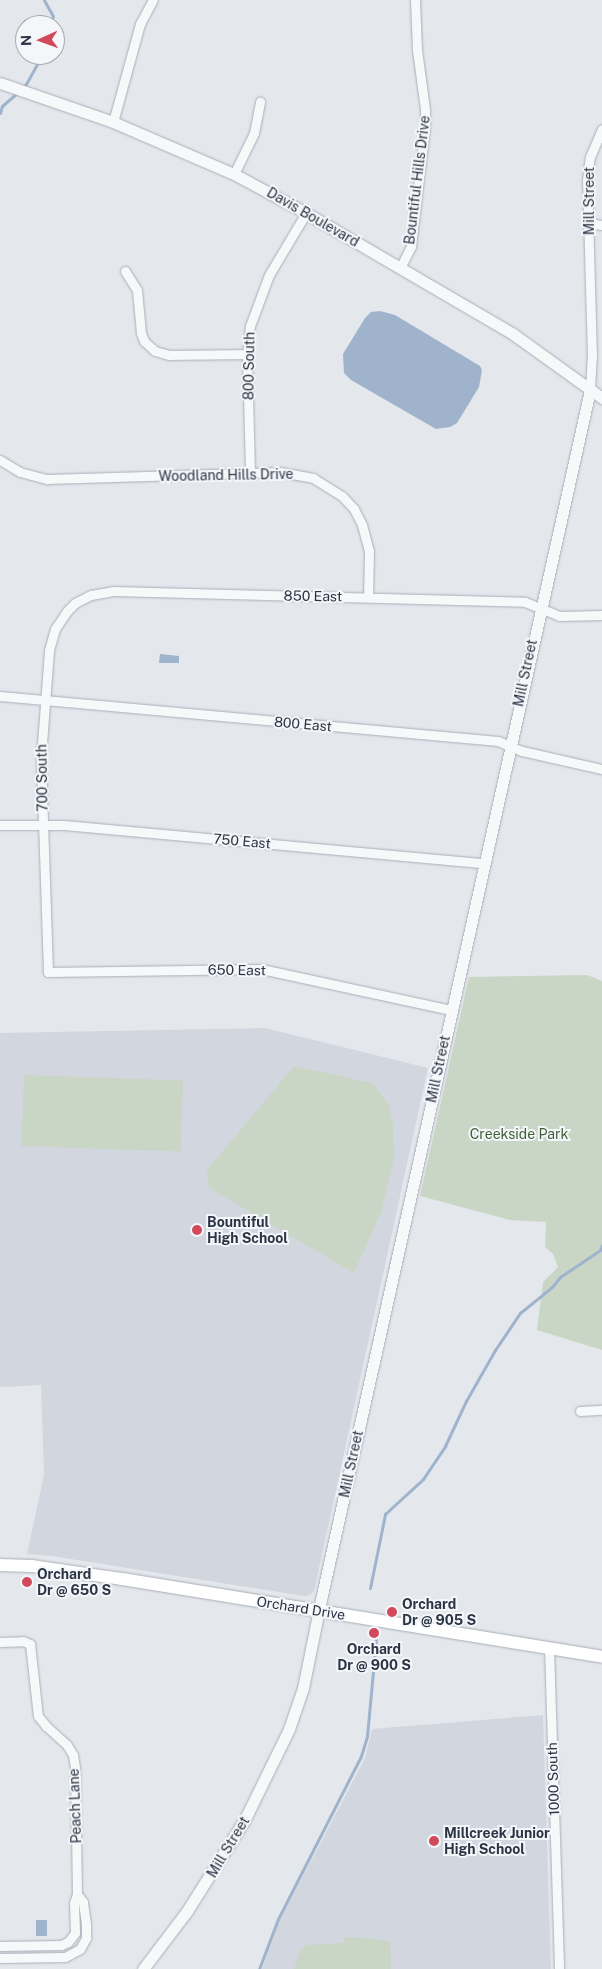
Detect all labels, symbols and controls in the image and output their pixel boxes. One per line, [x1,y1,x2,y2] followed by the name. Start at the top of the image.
[15,15,65,65] north arrow
[18,35,34,46] text: N
[401,114,433,246] street label: Bountiful Hills Drive
[581,167,597,235] street label: Mill Street
[264,184,362,250] street label: Davis Boulevard
[240,332,258,400] street label: 800 South
[158,465,294,485] street label: Woodland Hills Drive
[284,587,342,605] street label: 850 East
[510,638,540,708] street label: Mill Street
[273,713,333,735] street label: 800 East
[33,744,51,812] street label: 700 South
[212,830,272,852] street label: 750 East
[208,961,266,979] street label: 650 East
[423,1034,453,1104] street label: Mill Street
[470,1126,568,1142] park label: Creekside Park
[207,1214,288,1246] place label: Bountiful High School
[191,1224,203,1236] marker: Bountiful High School
[336,1429,366,1499] street label: Mill Street
[37,1566,111,1598] place label: Orchard Dr @ 650 S
[21,1576,33,1588] marker: Orchard Dr @ 650 S
[256,1593,346,1623] street label: Orchard Drive
[402,1596,476,1628] place label: Orchard Dr @ 905 S
[386,1606,398,1618] marker: Orchard Dr @ 905 S
[368,1627,380,1639] marker: Orchard Dr @ 900 S
[337,1641,411,1674] place label: Orchard Dr @ 900 S
[543,1742,563,1816] street label: 1000 South
[65,1768,85,1844] street label: Peach Lane
[203,1813,253,1881] street label: Mill Street
[444,1825,550,1858] place label: Millcreek Junior High School
[428,1835,440,1847] marker: Millcreek Junior High School

